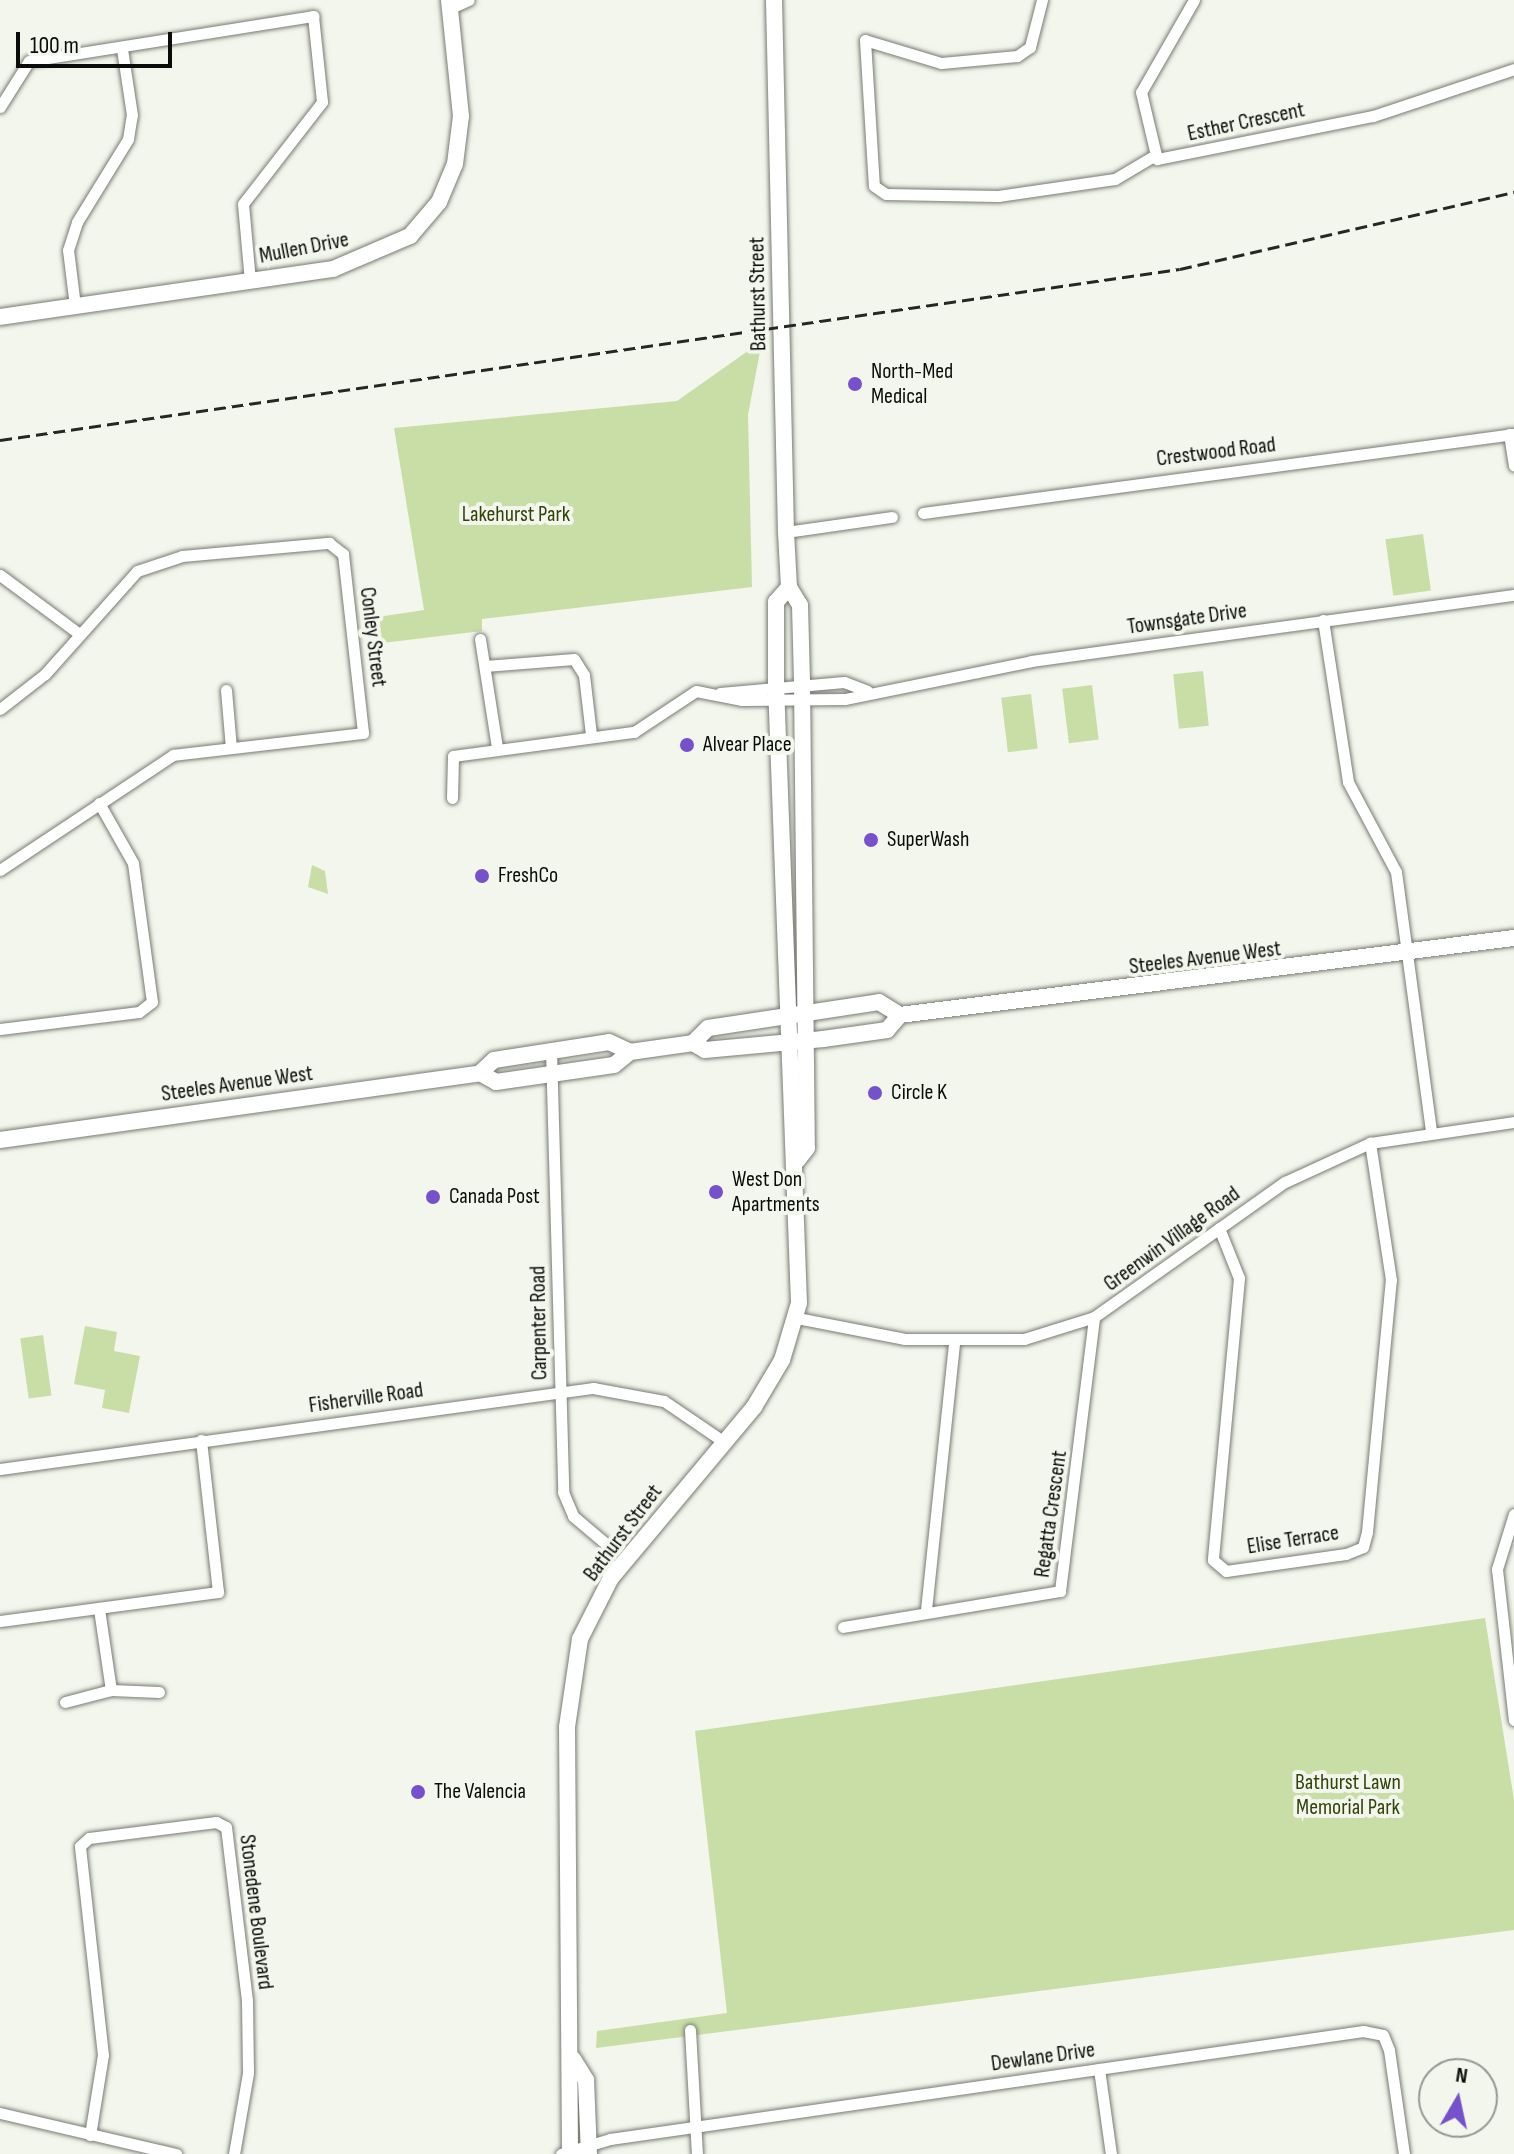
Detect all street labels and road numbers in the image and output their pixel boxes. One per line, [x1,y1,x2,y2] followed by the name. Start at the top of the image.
[1185,97,1307,147] street label: Esther Crescent
[257,226,351,270] street label: Mullen Drive
[744,237,772,351] street label: Bathurst Street
[1155,432,1277,472] street label: Crestwood Road
[354,586,392,688] street label: Conley Street
[1126,598,1248,640] street label: Townsgate Drive
[1128,936,1282,980] street label: Steeles Avenue West
[160,1060,314,1108] street label: Steeles Avenue West
[1099,1181,1245,1297] street label: Greenwin Village Road
[525,1266,553,1380] street label: Carpenter Road
[307,1377,425,1419] street label: Fisherville Road
[1029,1449,1073,1579] street label: Regatta Crescent
[578,1479,668,1587] street label: Bathurst Street
[1245,1520,1341,1560] street label: Elise Terrace
[233,1833,279,1991] street label: Stonedene Boulevard
[989,2037,1097,2077] street label: Dewlane Drive

